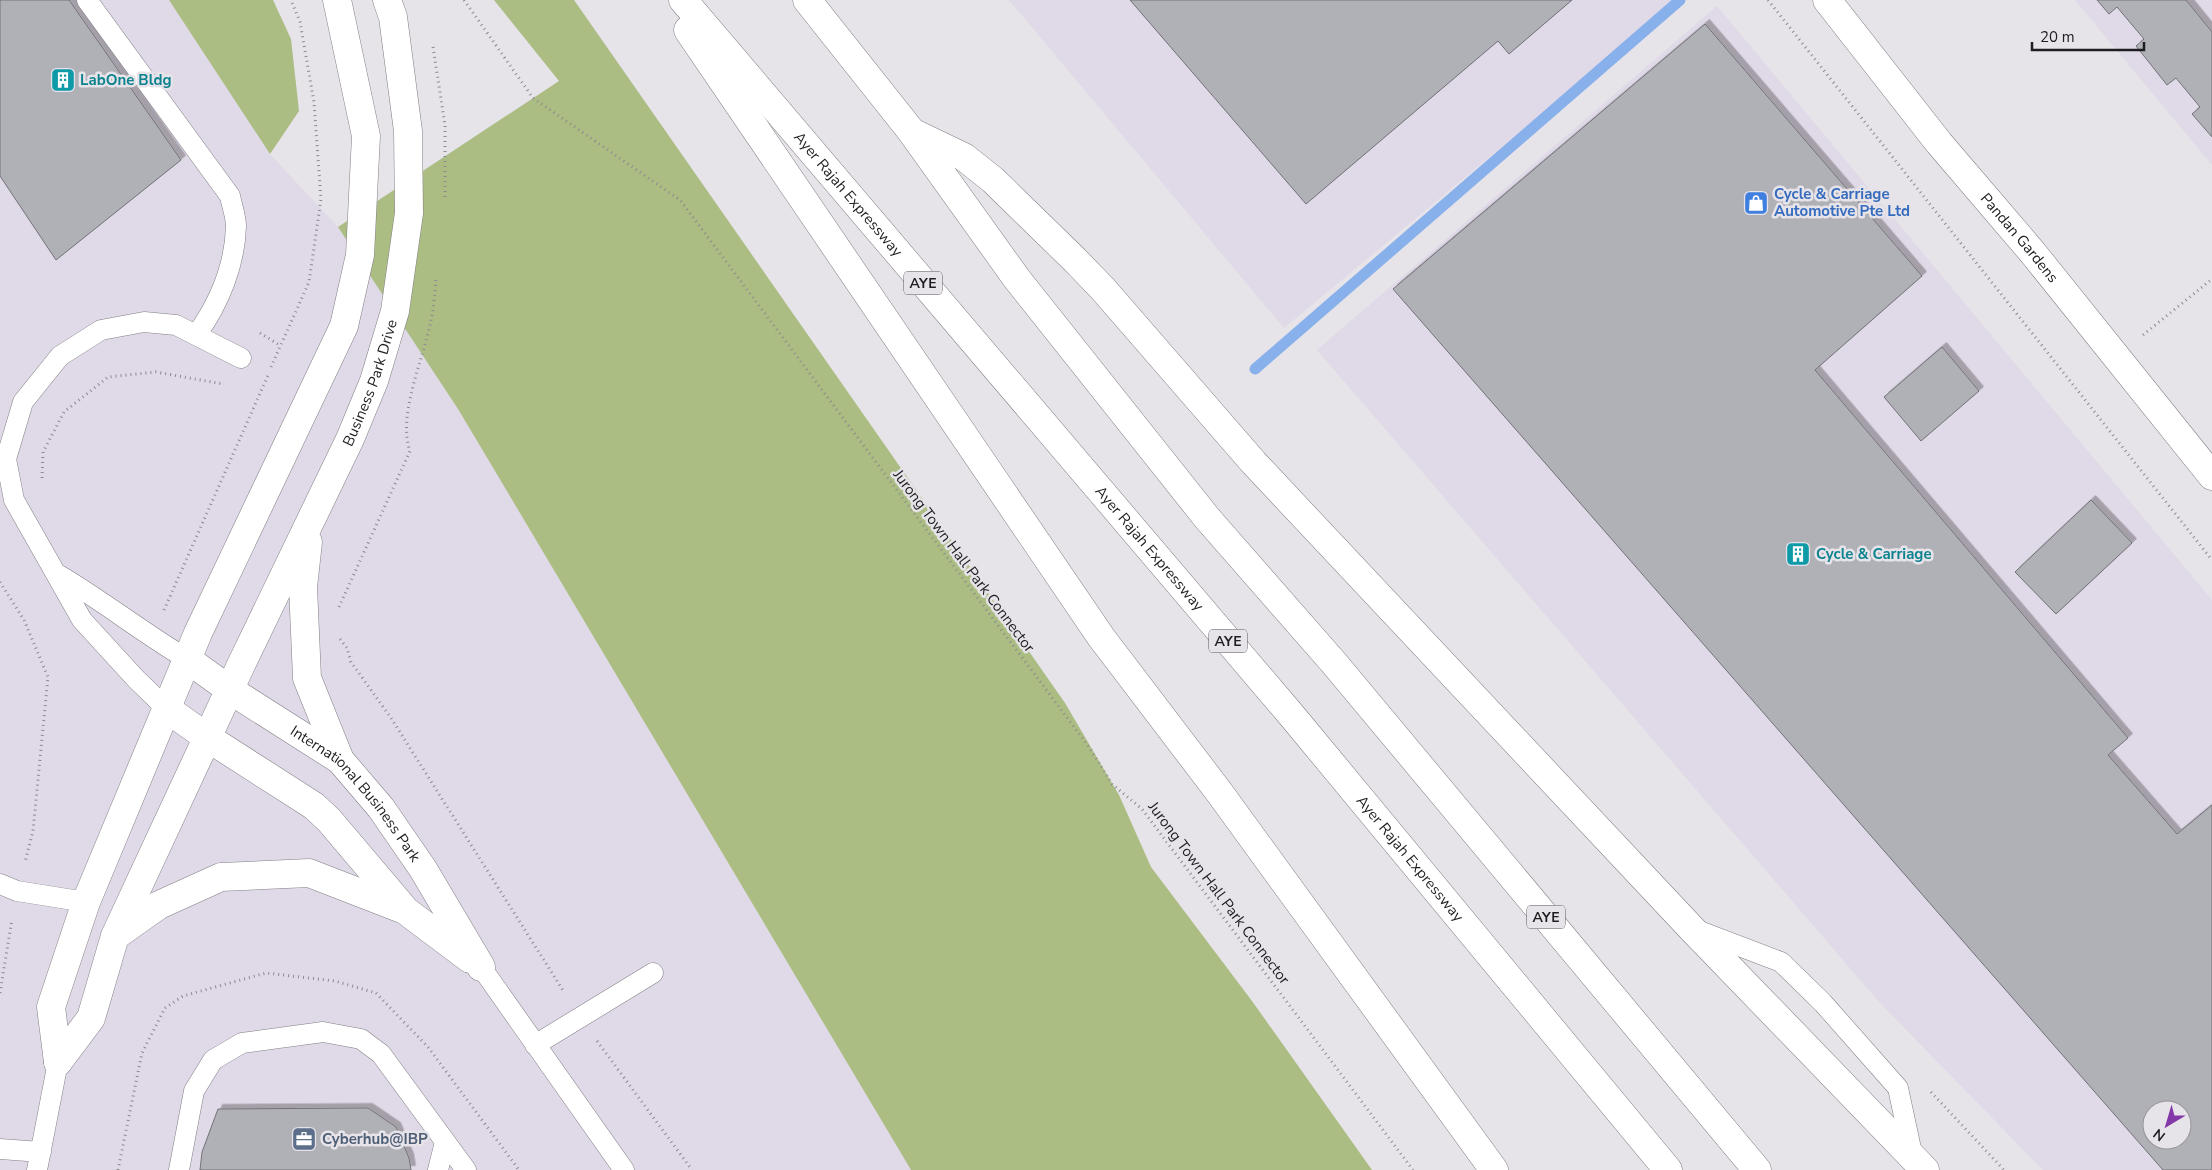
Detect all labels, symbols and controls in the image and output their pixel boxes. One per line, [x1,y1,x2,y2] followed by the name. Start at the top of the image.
[2032,20,2144,52] scale bar
[2040,27,2075,47] text: 20 m
[50,67,76,93] building icon: LabOne Bldg
[80,70,171,90] place label: LabOne Bldg
[789,127,907,261] street label: Ayer Rajah Expressway
[1774,184,1910,221] place label: Cycle & Carriage Automotive Pte Ltd
[1976,189,2063,287] street label: Pandan Gardens
[1743,190,1769,216] shop icon: Cycle & Carriage Automotive Pte Ltd
[904,272,942,294] road number: AYE
[338,317,402,450] street label: Business Park Drive
[888,465,1040,657] street label: Jurong Town Hall Park Connector
[1091,482,1209,615] street label: Ayer Rajah Expressway
[1785,541,1811,567] building icon: Cycle & Carriage
[1816,544,1932,564] place label: Cycle & Carriage
[1209,630,1247,652] road number: AYE
[286,721,425,866] street label: International Business Park
[1352,791,1468,926] street label: Ayer Rajah Expressway
[1143,797,1295,989] street label: Jurong Town Hall Park Connector
[1527,906,1565,929] road number: AYE
[2142,1100,2192,1150] north arrow
[2149,1124,2169,1146] text: N
[291,1126,317,1152] office icon: Cyberhub@IBP
[322,1129,428,1149] place label: Cyberhub@IBP

